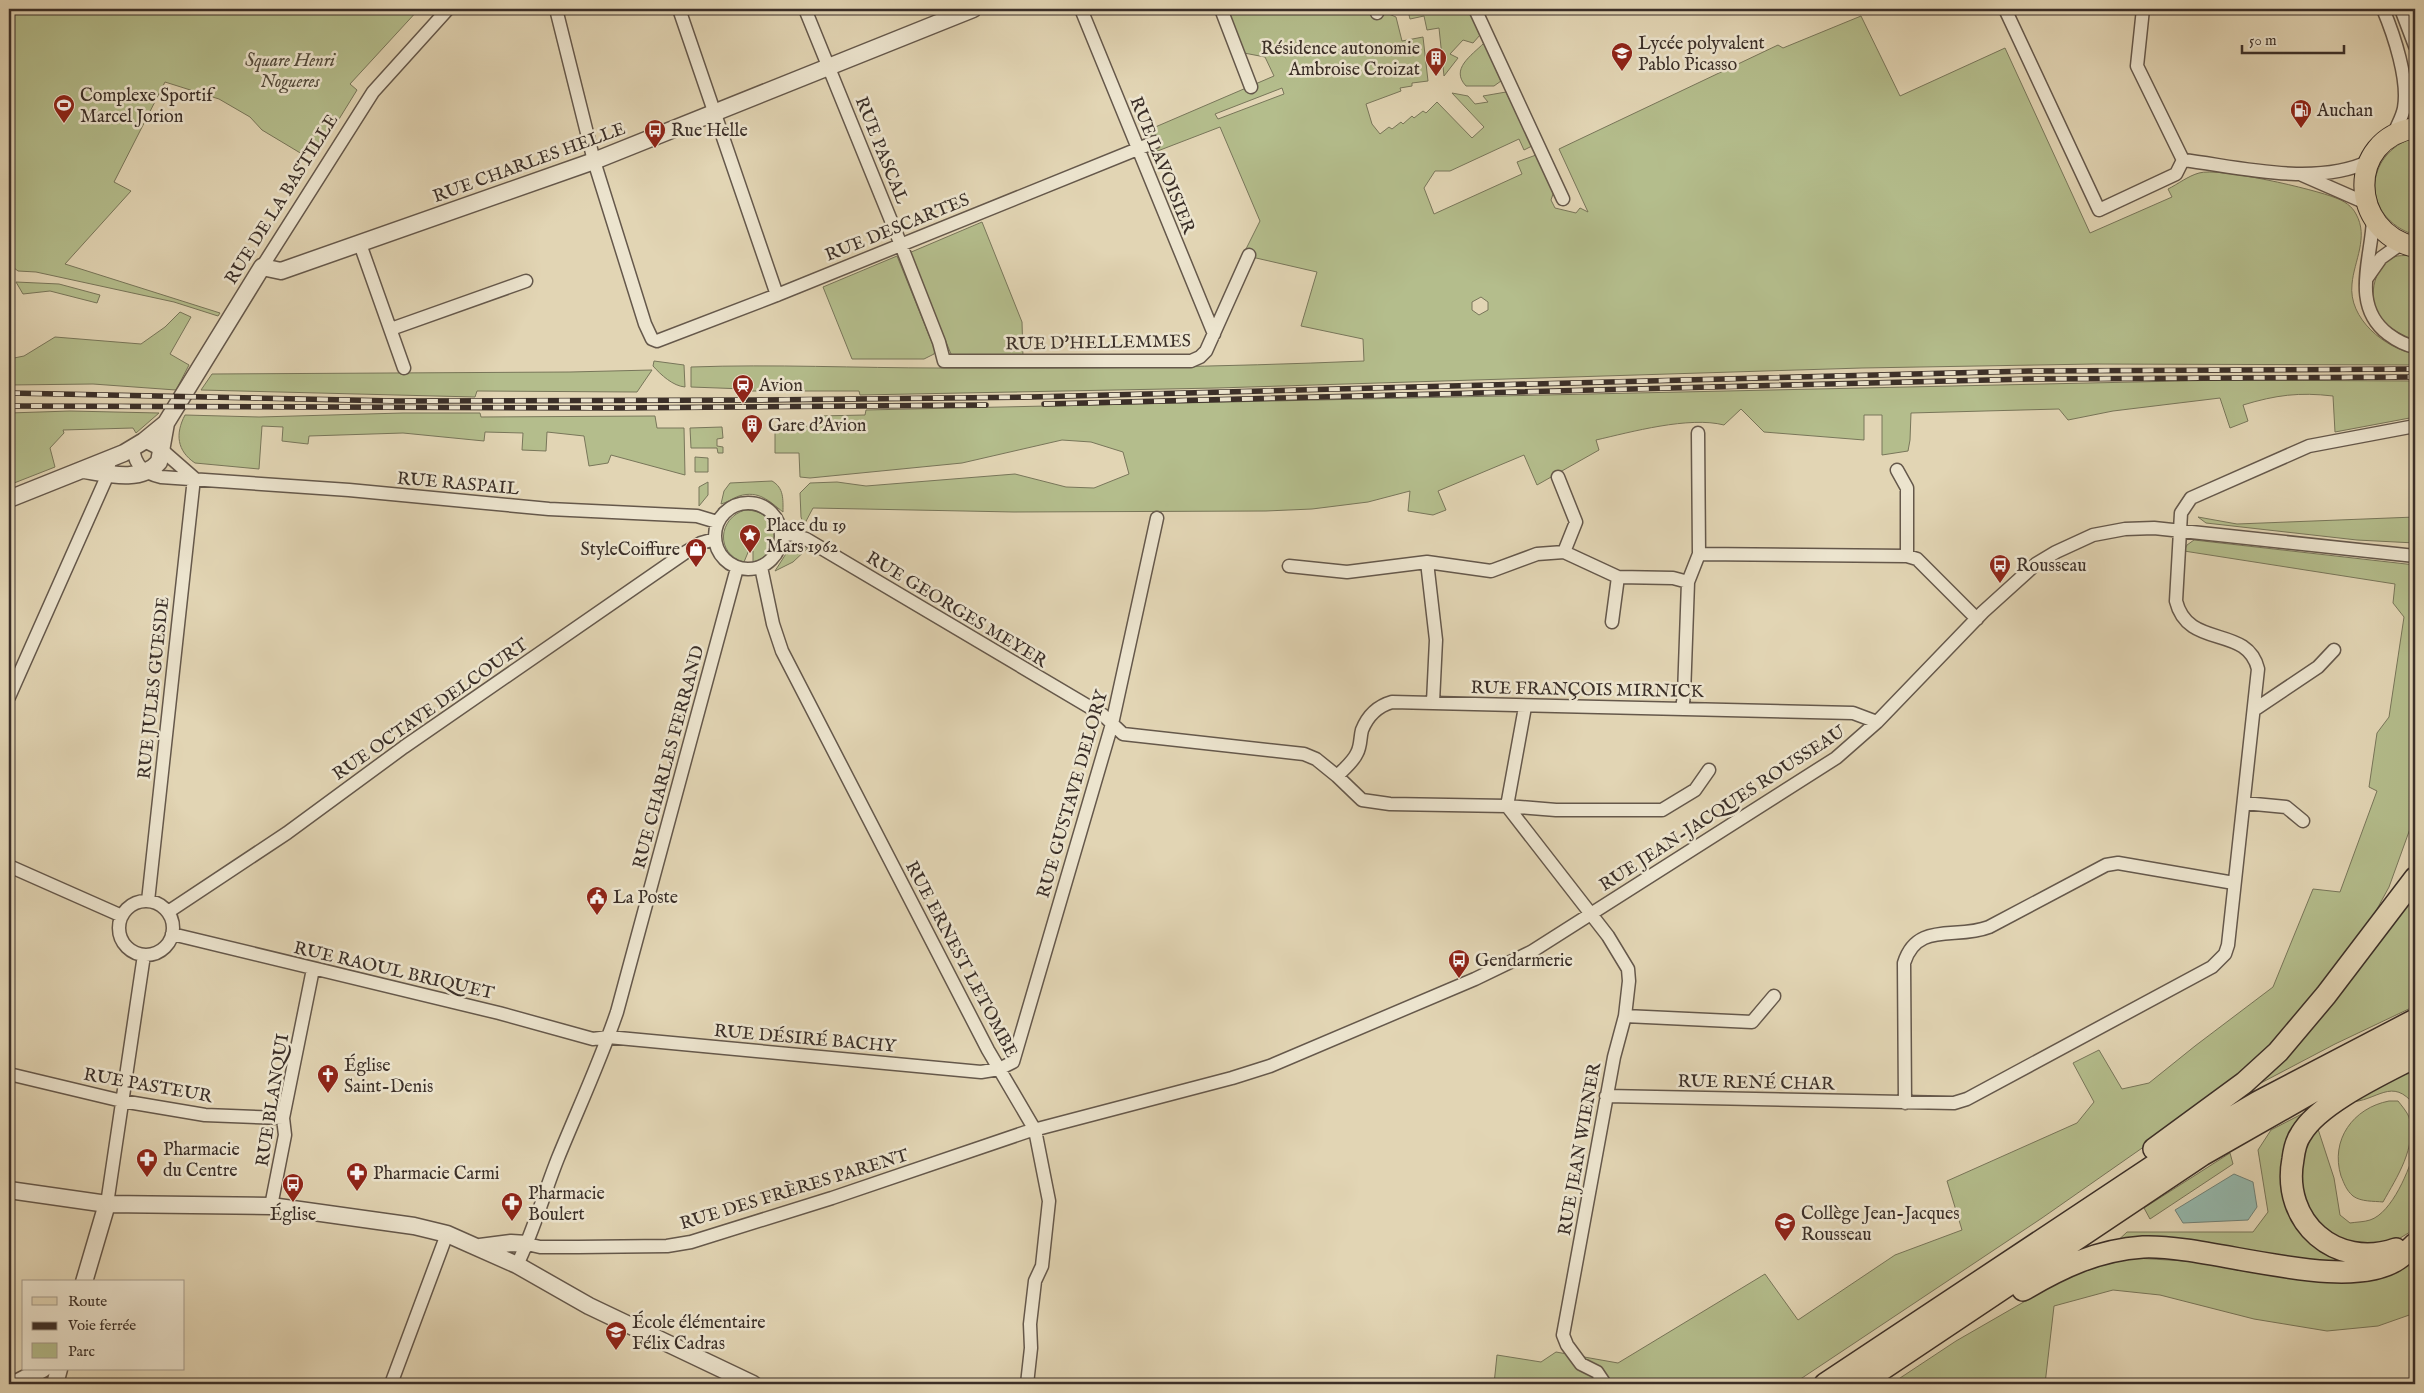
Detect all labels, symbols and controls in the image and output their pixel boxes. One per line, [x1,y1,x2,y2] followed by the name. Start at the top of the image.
[2242,22,2344,54] scale bar
[2249,31,2277,50] text: 50 m
[1638,33,1765,77] place label: Lycée polyvalent Pablo Picasso
[1261,38,1420,82] place label: Résidence autonomie Ambroise Croizat
[1610,41,1634,72] school or university icon: Lycée polyvalent Pablo Picasso
[1424,46,1448,77] building icon: Résidence autonomie Ambroise Croizat
[245,50,337,94] park label: Square Henri Nogueres
[80,85,216,129] place label: Complexe Sportif Marcel Jorion
[52,93,76,124] sports icon: Complexe Sportif Marcel Jorion
[849,94,913,208] street label: RUE PASCAL
[1124,94,1200,239] street label: RUE LAVOISIER
[2289,98,2313,129] fuel station icon: Auchan
[2316,100,2374,123] place label: Auchan
[220,110,344,289] street label: RUE DE LA BASTILLE
[430,118,629,209] street label: RUE CHARLES HELLE
[643,118,667,149] bus stop icon: Rue Helle
[671,120,748,143] place label: Rue Helle
[822,189,973,268] street label: RUE DESCARTES
[1005,330,1191,357] street label: RUE D'HELLEMMES
[731,373,755,404] station icon: Avion
[758,375,803,398] place label: Avion
[740,413,764,444] building icon: Gare d'Avion
[768,415,867,438] place label: Gare d'Avion
[396,468,520,501] street label: RUE RASPAIL
[766,515,846,559] place label: Place du 19 Mars 1962
[738,523,762,554] place icon: Place du 19 Mars 1962
[684,537,708,568] shop icon: StyleCoiffure
[581,539,680,562] place label: StyleCoiffure
[862,547,1052,674] street label: RUE GEORGES MEYER
[1988,553,2012,584] bus stop icon: Rousseau
[2016,555,2087,578] place label: Rousseau
[133,596,176,781] street label: RUE JULES GUESDE
[329,634,533,787] street label: RUE OCTAVE DELCOURT
[629,643,710,872] street label: RUE CHARLES FERRAND
[1470,677,1705,704] street label: RUE FRANÇOIS MIRNICK
[1033,687,1114,901] street label: RUE GUSTAVE DELORY
[1596,721,1851,897] street label: RUE JEAN-JACQUES ROUSSEAU
[899,857,1022,1062] street label: RUE ERNEST LETOMBE
[585,885,609,916] public building icon: La Poste
[613,887,678,910] place label: La Poste
[291,937,496,1006] street label: RUE RAOUL BRIQUET
[1447,948,1471,979] bus stop icon: Gendarmerie
[1475,950,1573,973] place label: Gendarmerie
[713,1018,898,1059] street label: RUE DÉSIRÉ BACHY
[252,1032,295,1168] street label: RUE BLANQUI
[344,1053,433,1099] place label: Église Saint-Denis
[1554,1060,1607,1238] street label: RUE JEAN WIENER
[316,1063,340,1094] church icon: Église Saint-Denis
[82,1064,215,1109] street label: RUE PASTEUR
[1677,1069,1836,1096] street label: RUE RENÉ CHAR
[163,1139,240,1183] place label: Pharmacie du Centre
[677,1143,912,1236] street label: RUE DES FRÈRES PARENT
[135,1147,159,1178] pharmacy icon: Pharmacie du Centre
[345,1161,369,1192] pharmacy icon: Pharmacie Carmi
[373,1163,500,1186] place label: Pharmacie Carmi
[281,1172,305,1203] bus stop icon: Église
[528,1183,605,1227] place label: Pharmacie Boulert
[500,1191,524,1222] pharmacy icon: Pharmacie Boulert
[270,1202,316,1227] place label: Église
[1801,1203,1960,1247] place label: Collège Jean-Jacques Rousseau
[1773,1211,1797,1242] school or university icon: Collège Jean-Jacques Rousseau
[22,1280,185,1370] legend
[68,1292,107,1311] text: Route
[632,1310,766,1356] place label: École élémentaire Félix Cadras
[67,1316,136,1335] text: Voie ferrée
[604,1320,628,1351] school or university icon: École élémentaire Félix Cadras
[68,1342,95,1361] text: Parc

